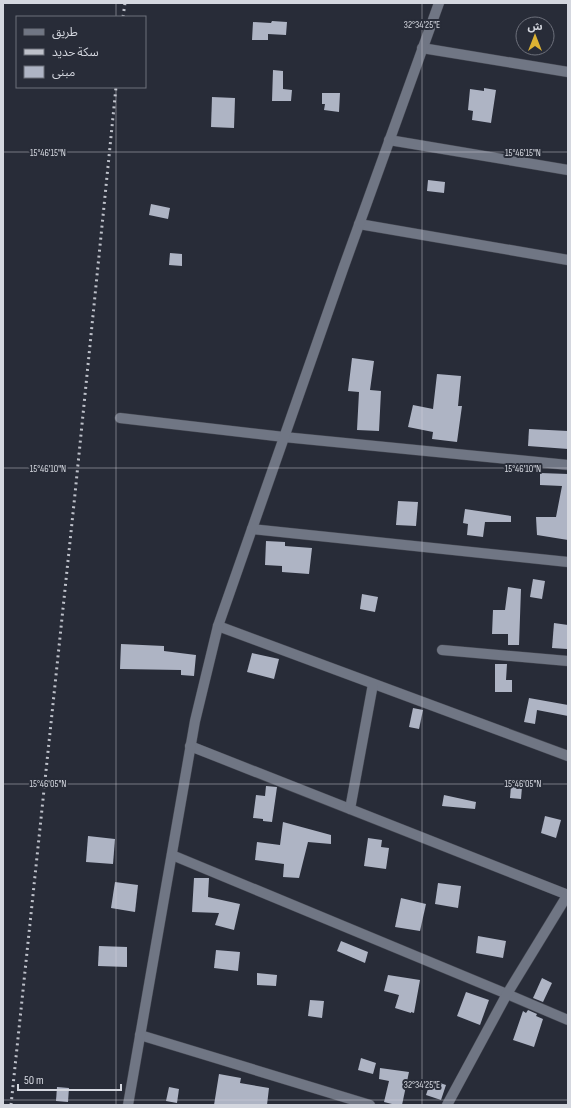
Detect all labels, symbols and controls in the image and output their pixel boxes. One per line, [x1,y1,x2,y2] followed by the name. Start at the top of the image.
[16,16,146,88] legend
[515,16,555,56] north arrow
[404,19,440,31] text: 32°34'25"E
[527,20,543,33] text: ش
[52,25,78,40] text: طريق
[52,45,99,60] text: سكة حديد
[52,65,75,80] text: مبنى
[30,147,66,159] text: 15°46'15"N
[505,147,541,159] text: 15°46'15"N
[30,463,66,475] text: 15°46'10"N
[505,463,541,475] text: 15°46'10"N
[30,778,66,790] text: 15°46'05"N
[505,778,541,790] text: 15°46'05"N
[18,1066,121,1092] scale bar
[24,1073,44,1088] text: 50 m
[404,1079,440,1091] text: 32°34'25"E

